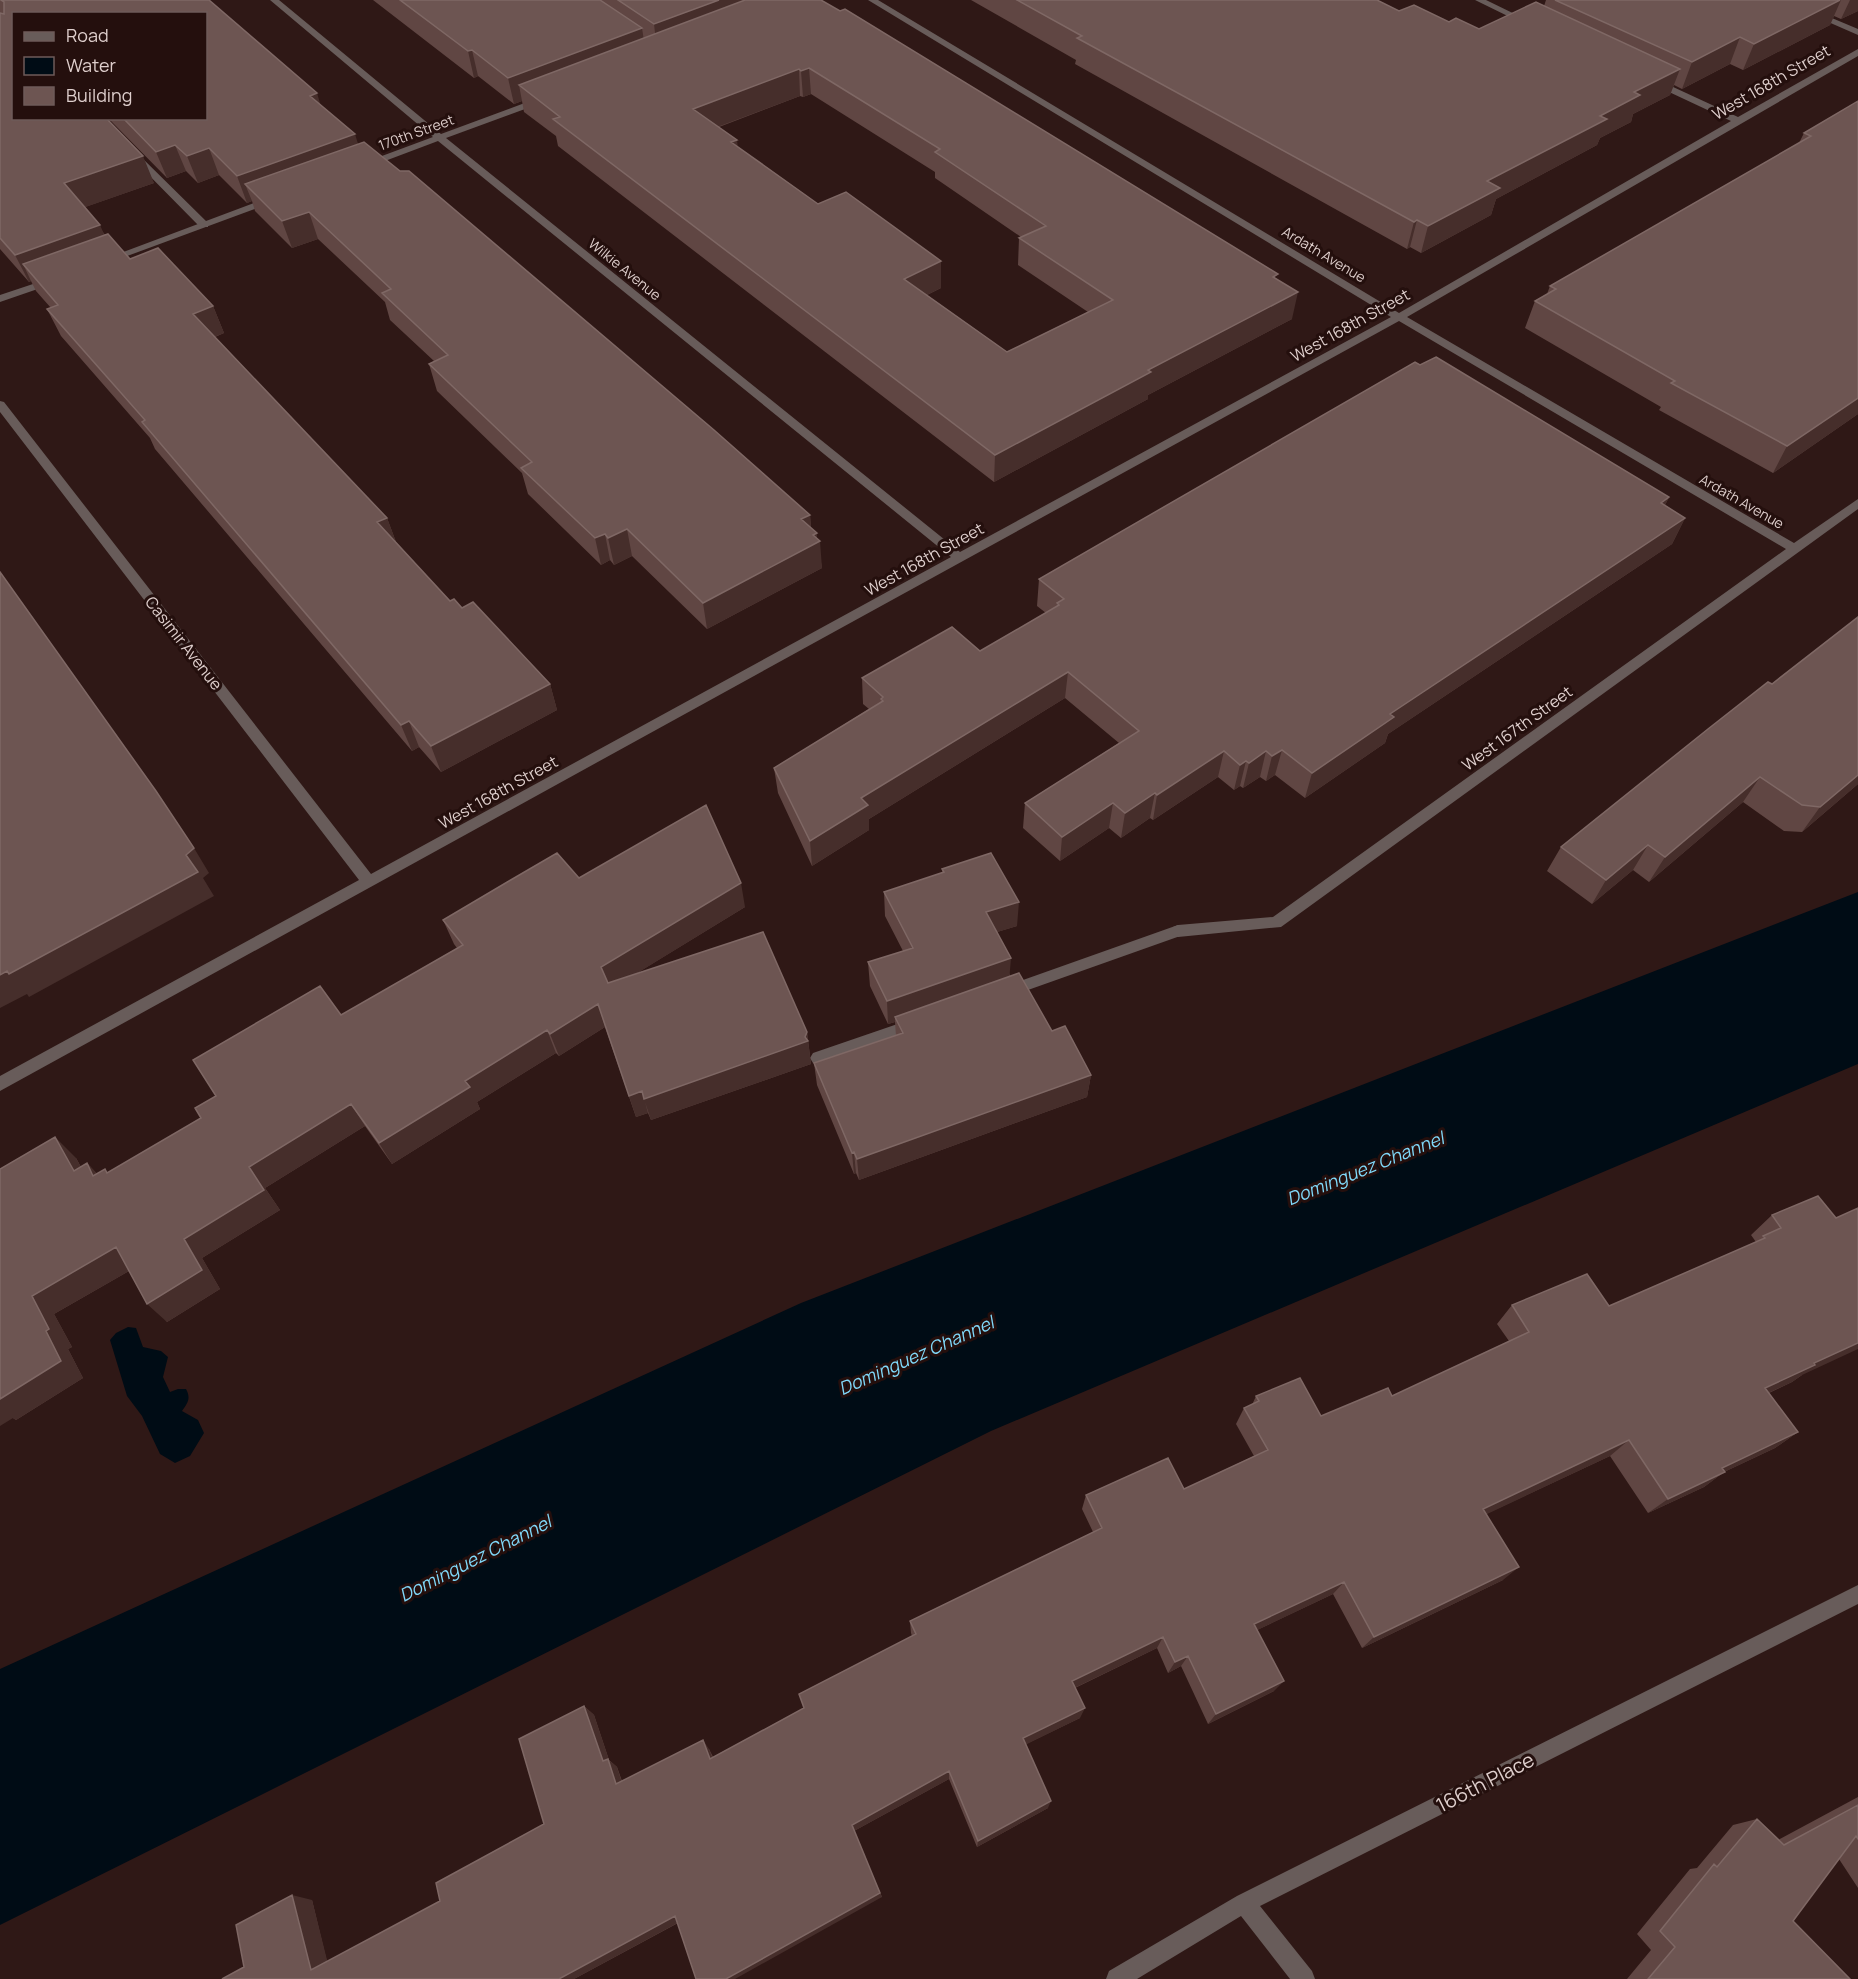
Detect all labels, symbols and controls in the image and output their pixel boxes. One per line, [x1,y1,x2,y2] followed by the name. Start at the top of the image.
[12,12,207,120] legend
[66,23,109,47] text: Road
[1708,39,1834,125] street label: West 168th Street
[66,53,116,77] text: Water
[66,83,132,107] text: Building
[376,109,457,154] street label: 170th Street
[1279,222,1369,286] street label: Ardath Avenue
[585,234,665,304] street label: Wilkie Avenue
[1287,283,1413,367] street label: West 168th Street
[1696,469,1788,533] street label: Ardath Avenue
[861,517,987,601] street label: West 168th Street
[140,591,228,695] street label: Casimir Avenue
[1457,680,1577,776] street label: West 167th Street
[435,750,561,834] street label: West 168th Street
[1283,1124,1450,1211] water label: Dominguez Channel
[835,1309,1000,1400] water label: Dominguez Channel
[395,1508,558,1607] water label: Dominguez Channel
[1431,1746,1539,1818] street label: 166th Place

